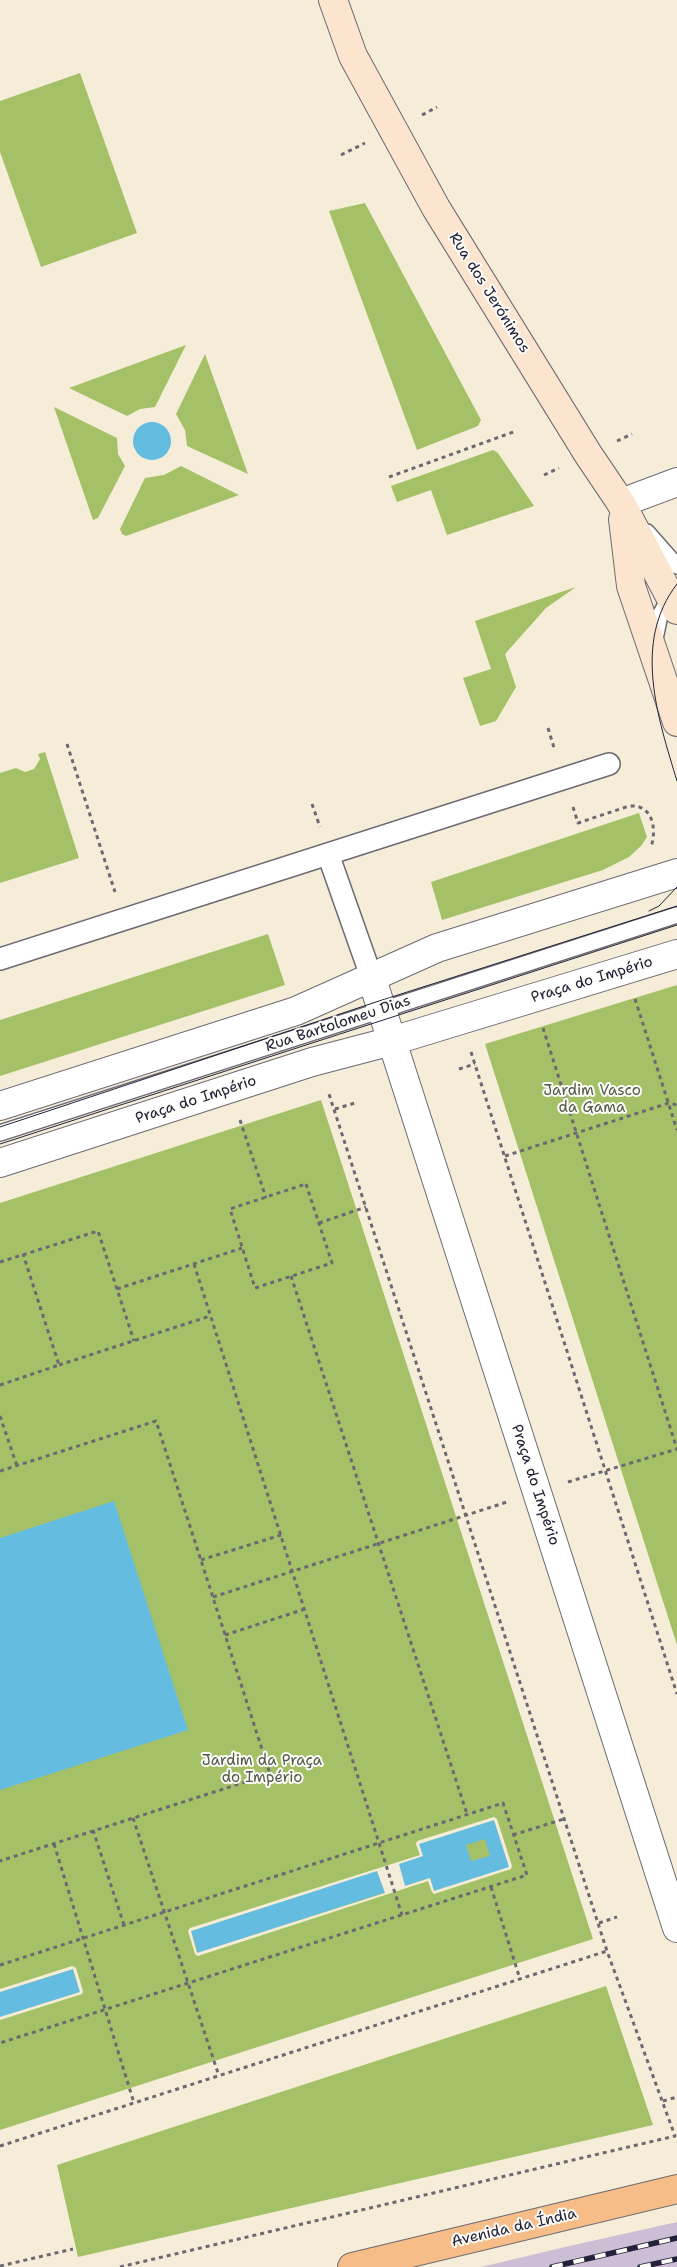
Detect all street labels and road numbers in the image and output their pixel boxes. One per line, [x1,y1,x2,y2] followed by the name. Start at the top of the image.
[445,230,533,356] street label: Rua dos Jerónimos
[529,953,655,1007] street label: Praça do Império
[263,992,413,1056] street label: Rua Bartolomeu Dias
[133,1072,259,1128] street label: Praça do Império
[507,1422,563,1548] street label: Praça do Império
[450,2205,578,2251] street label: Avenida da Índia

